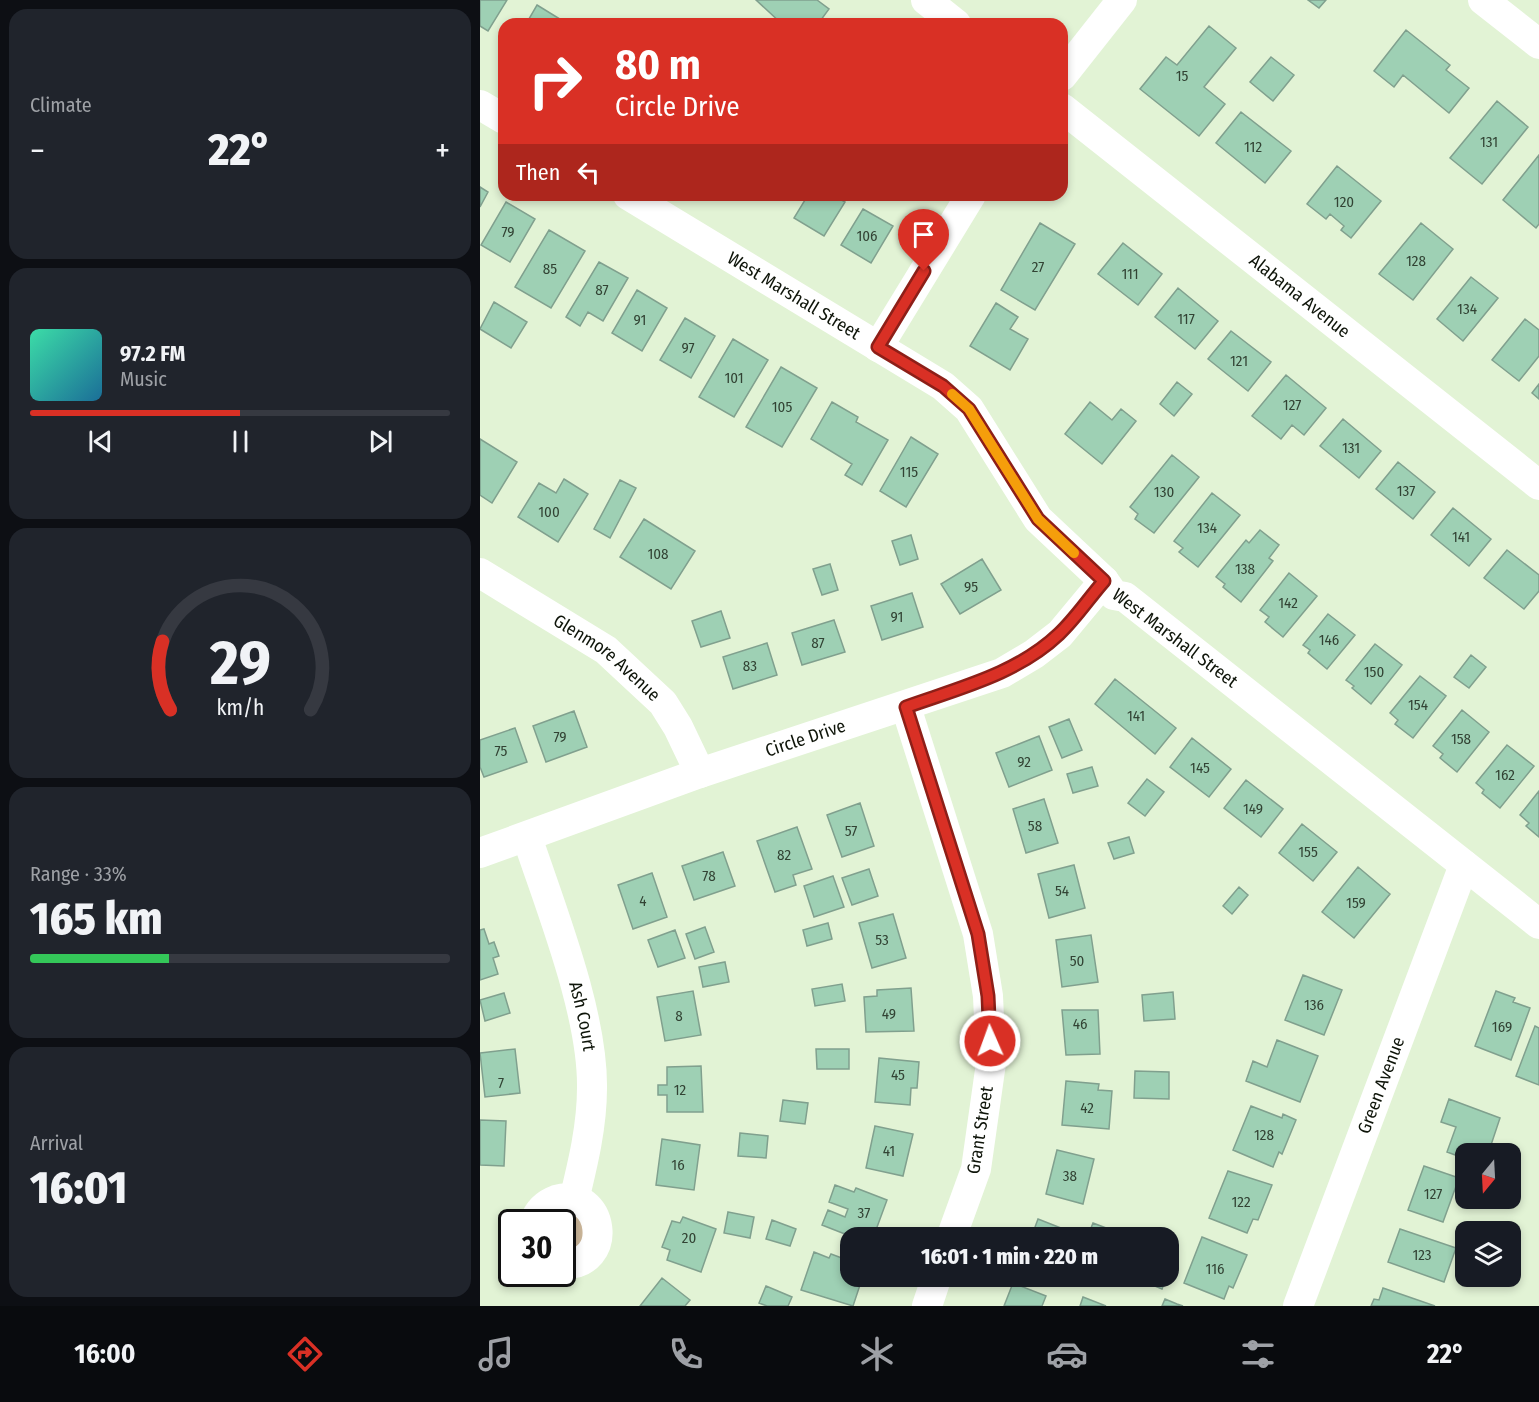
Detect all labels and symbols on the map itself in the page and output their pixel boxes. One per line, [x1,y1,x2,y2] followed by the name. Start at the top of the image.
[1176,67,1188,85] house number: 15
[1480,133,1498,151] house number: 131
[1244,138,1262,156] house number: 112
[1334,193,1354,211] house number: 120
[898,209,949,271] pin
[501,223,515,241] house number: 79
[856,227,878,245] house number: 106
[723,247,865,344] street label: West Marshall Street
[1245,249,1355,342] street label: Alabama Avenue
[1406,252,1426,270] house number: 128
[1032,258,1044,276] house number: 27
[543,260,557,278] house number: 85
[1121,265,1139,283] house number: 111
[595,281,609,299] house number: 87
[1457,300,1477,318] house number: 134
[1177,310,1195,328] house number: 117
[634,311,646,329] house number: 91
[681,339,695,357] house number: 97
[1230,352,1248,370] house number: 121
[724,369,744,387] house number: 101
[1283,396,1301,414] house number: 127
[772,398,792,416] house number: 105
[1342,439,1360,457] house number: 131
[900,463,918,481] house number: 115
[1397,482,1415,500] house number: 137
[1154,483,1174,501] house number: 130
[538,503,560,521] house number: 100
[1197,519,1217,537] house number: 134
[1452,528,1470,546] house number: 141
[647,545,669,563] house number: 108
[1235,560,1255,578] house number: 138
[964,578,978,596] house number: 95
[1108,584,1242,692] street label: West Marshall Street
[1278,594,1298,612] house number: 142
[891,608,903,626] house number: 91
[549,610,665,706] street label: Glenmore Avenue
[1319,631,1339,649] house number: 146
[811,634,825,652] house number: 87
[743,657,757,675] house number: 83
[1364,663,1384,681] house number: 150
[1408,696,1428,714] house number: 154
[1127,707,1145,725] house number: 141
[762,715,848,762] street label: Circle Drive
[553,728,567,746] house number: 79
[1451,730,1471,748] house number: 158
[495,742,507,760] house number: 75
[1017,753,1031,771] house number: 92
[1190,759,1210,777] house number: 145
[1495,766,1515,784] house number: 162
[1243,800,1263,818] house number: 149
[1028,817,1042,835] house number: 58
[845,822,857,840] house number: 57
[1298,843,1318,861] house number: 155
[777,846,791,864] house number: 82
[702,867,716,885] house number: 78
[1055,882,1069,900] house number: 54
[639,892,647,910] house number: 4
[1346,894,1366,912] house number: 159
[875,931,889,949] house number: 53
[1070,952,1084,970] house number: 50
[564,979,600,1053] street label: Ash Court
[1304,996,1324,1014] house number: 136
[882,1005,896,1023] house number: 49
[675,1007,683,1025] house number: 8
[958,1009,1022,1073] position arrow
[1073,1015,1087,1033] house number: 46
[1492,1018,1512,1036] house number: 169
[1353,1034,1409,1137] street label: Green Avenue
[891,1066,905,1084] house number: 45
[498,1074,504,1092] house number: 7
[674,1081,687,1099] house number: 12
[962,1084,998,1176] street label: Grant Street
[1080,1099,1094,1117] house number: 42
[1254,1126,1274,1144] house number: 128
[883,1142,895,1160] house number: 41
[1455,1143,1521,1209] north arrow
[671,1156,685,1174] house number: 16
[1063,1167,1077,1185] house number: 38
[1424,1185,1442,1203] house number: 127
[1231,1193,1251,1211] house number: 122
[858,1204,870,1222] house number: 37
[498,1209,576,1287] speed limit sign: 30
[682,1229,696,1247] house number: 20
[1412,1246,1432,1264] house number: 123
[1206,1260,1224,1278] house number: 116

